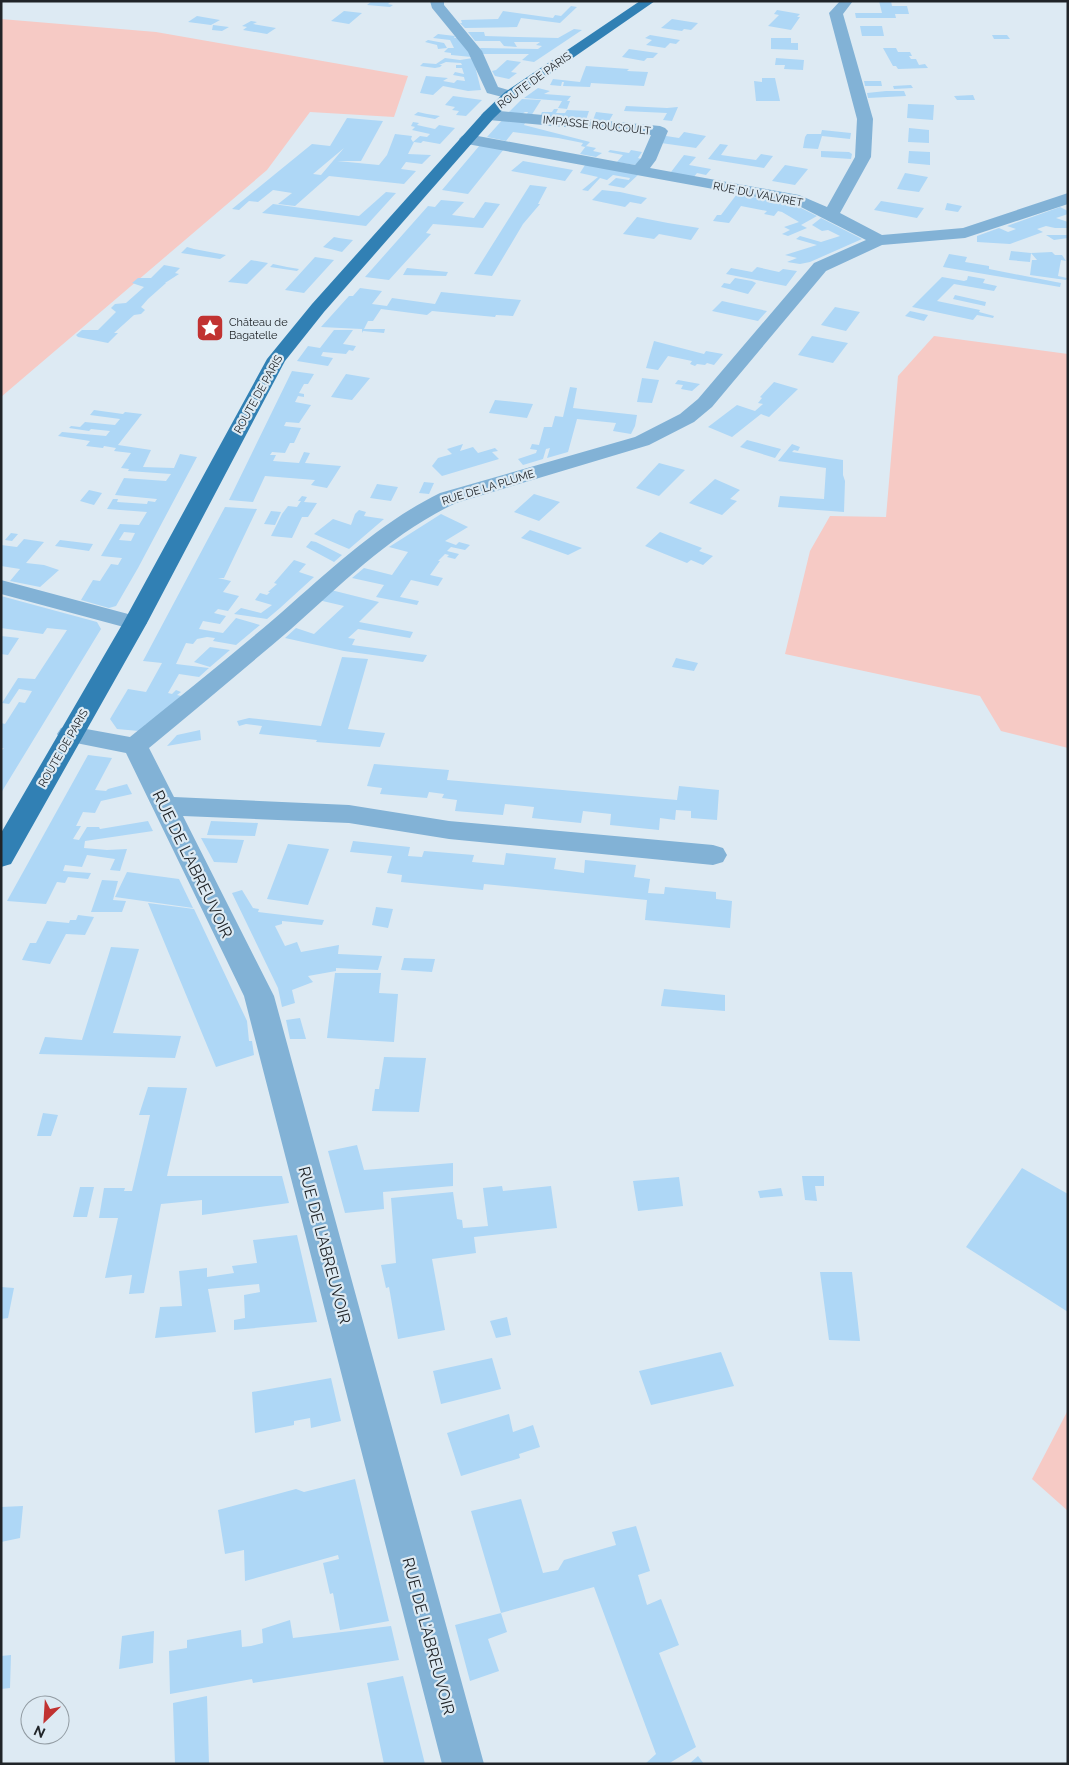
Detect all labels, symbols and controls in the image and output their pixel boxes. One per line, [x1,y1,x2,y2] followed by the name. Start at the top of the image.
[495,49,574,111] street label: ROUTE DE PARIS
[542,113,652,138] street label: IMPASSE ROUCOULT
[712,179,804,210] street label: RUE DU VALVRET
[195,313,225,343] place icon: Château de Bagatelle
[229,316,288,342] place label: Château de Bagatelle
[232,352,286,436] street label: ROUTE DE PARIS
[440,467,536,508] street label: RUE DE LA PLUME
[36,707,91,789] street label: ROUTE DE PARIS
[148,787,237,941] street label: RUE DE L'ABREUVOIR
[294,1164,355,1326] street label: RUE DE L'ABREUVOIR
[398,1555,459,1717] street label: RUE DE L'ABREUVOIR
[20,1695,70,1745] north arrow
[31,1722,48,1741] text: N

